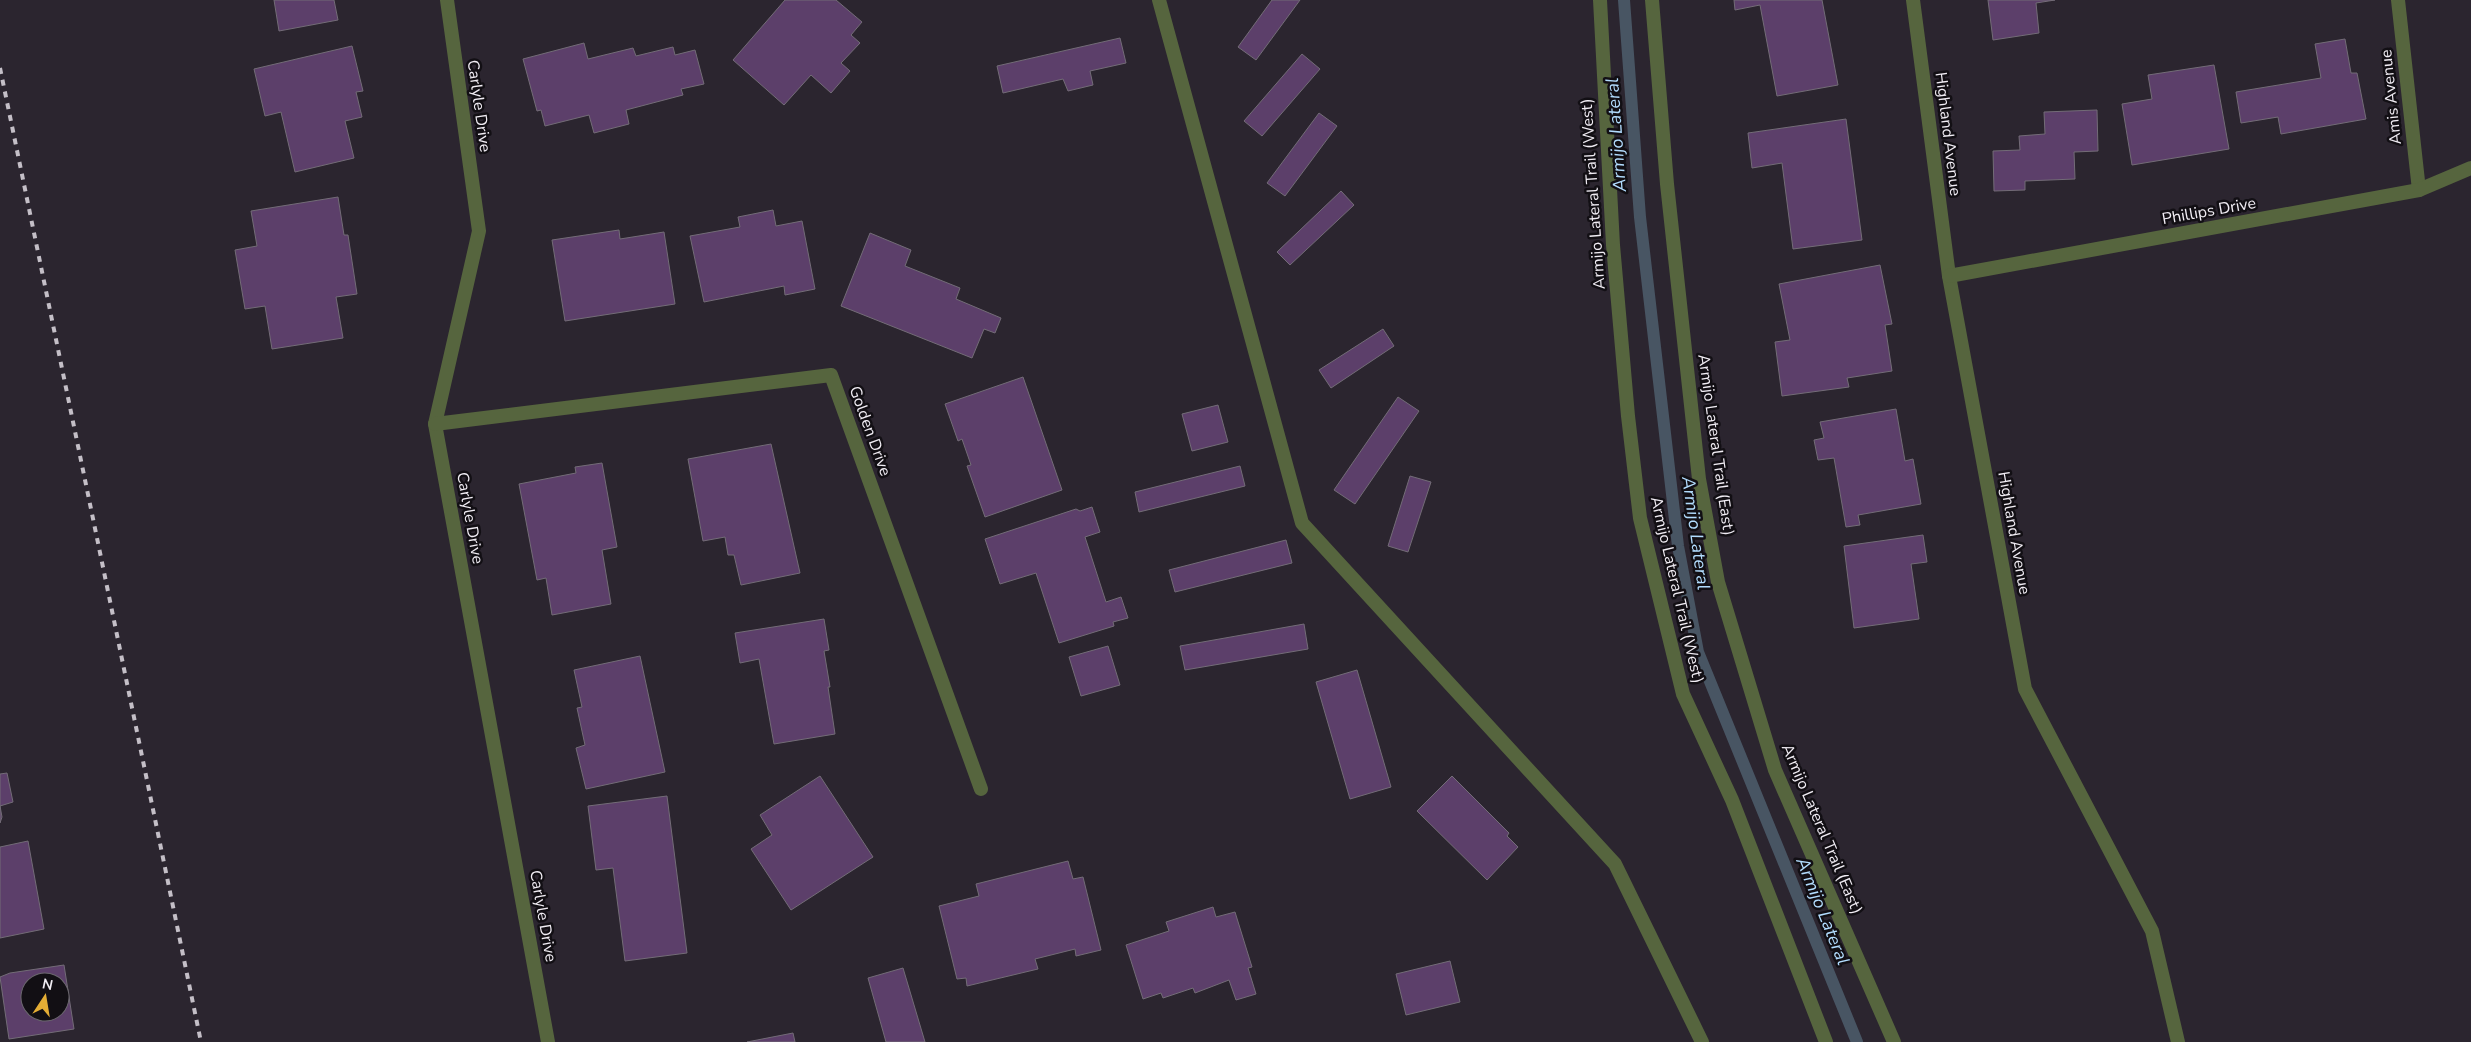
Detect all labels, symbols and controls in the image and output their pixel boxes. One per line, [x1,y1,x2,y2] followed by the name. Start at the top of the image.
[2375,48,2407,146] street label: Amis Avenue
[462,59,496,153] street label: Carlyle Drive
[1929,71,1967,197] street label: Highland Avenue
[1600,77,1632,194] water label: Armijo Lateral
[1575,98,1611,290] street label: Armijo Lateral Trail (West)
[2160,192,2258,230] street label: Phillips Drive
[1694,353,1738,537] street label: Armijo Lateral Trail (East)
[844,383,896,479] street label: Golden Drive
[451,470,489,566] street label: Carlyle Drive
[1992,470,2036,596] street label: Highland Avenue
[1677,475,1715,591] water label: Armijo Lateral
[1645,494,1709,686] street label: Armijo Lateral Trail (West)
[1777,741,1867,917] street label: Armijo Lateral Trail (East)
[1792,854,1854,968] water label: Armijo Lateral
[524,868,562,964] street label: Carlyle Drive
[20,972,70,1022] north arrow
[40,974,55,995] text: N

